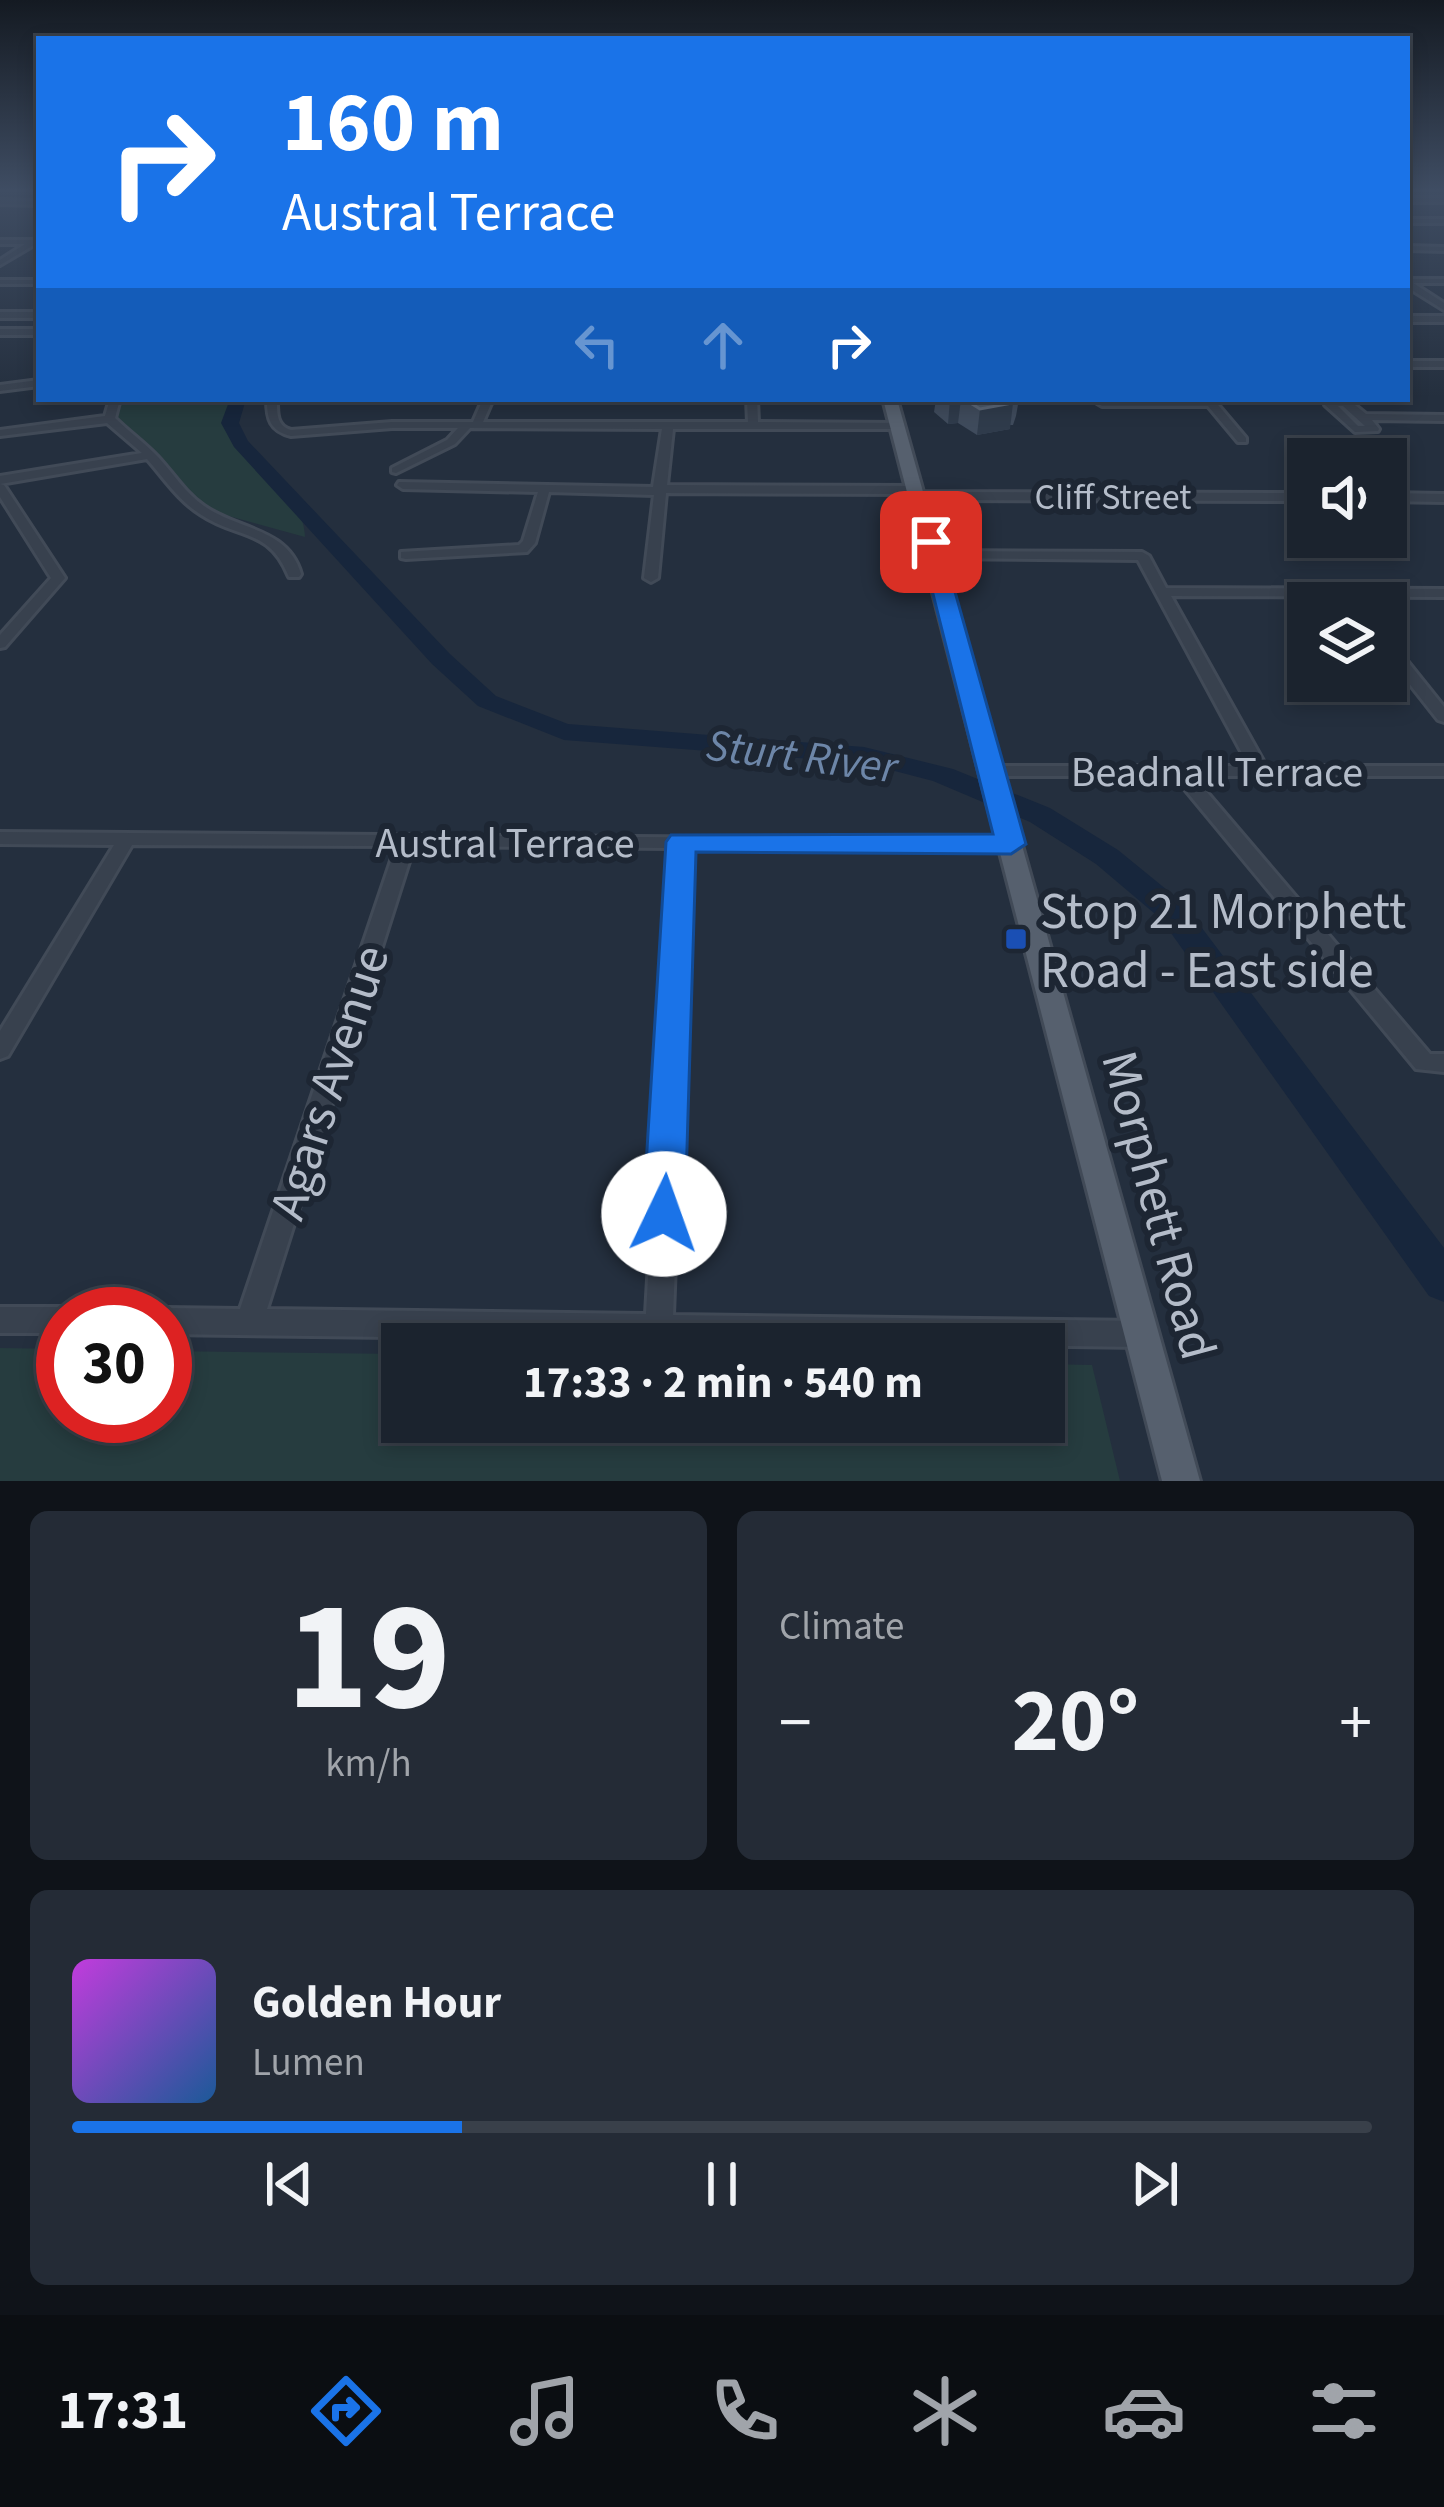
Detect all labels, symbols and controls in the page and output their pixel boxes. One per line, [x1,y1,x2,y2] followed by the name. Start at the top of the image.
[282,64,504,184] text: 160 m
[84,84,240,240] icon: right
[282,175,615,252] text: Austral Terrace
[564,312,630,378] icon: left
[690,312,756,378] icon: ahead
[816,312,882,378] icon: right
[1287,438,1407,702] map controls
[1287,438,1407,558] button: sound
[1035,472,1191,523] street label: Cliff Street
[880,491,982,593] pin
[898,509,964,575] icon: arrive
[1287,582,1407,702] button: layers
[703,714,904,801] water label: Sturt River
[1071,743,1363,803] street label: Beadnall Terrace
[375,814,635,874] street label: Austral Terrace
[1040,876,1406,1007] place label: Stop 21 Morphett Road - East side
[1003,926,1029,952] marker: Stop 21 Morphett Road - East side
[252,936,408,1229] street label: Agars Avenue
[1082,1043,1234,1368] street label: Morphett Road
[601,1151,727,1277] position arrow
[36,1287,192,1443] speed limit sign: 30
[523,1351,923,1415] text: 17:33 · 2 min · 540 m
[286,1547,451,1769] text: 19
[779,1599,904,1655] text: Climate
[1012,1658,1139,1786] text: 20°
[779,1676,812,1770] text: −
[1339,1676,1372,1770] text: +
[325,1736,412,1792] text: km/h
[252,1971,501,2035] text: Golden Hour
[252,2035,365,2091] text: Lumen
[256,2151,322,2217] icon: previous
[689,2151,755,2217] icon: pause
[1122,2151,1188,2217] icon: next
[304,2369,388,2453] icon: directions
[503,2369,587,2453] icon: music
[703,2369,787,2453] icon: phone
[903,2369,987,2453] icon: climate
[1102,2369,1186,2453] icon: car
[1302,2369,1386,2453] icon: filters
[58,2373,188,2450] text: 17:31

